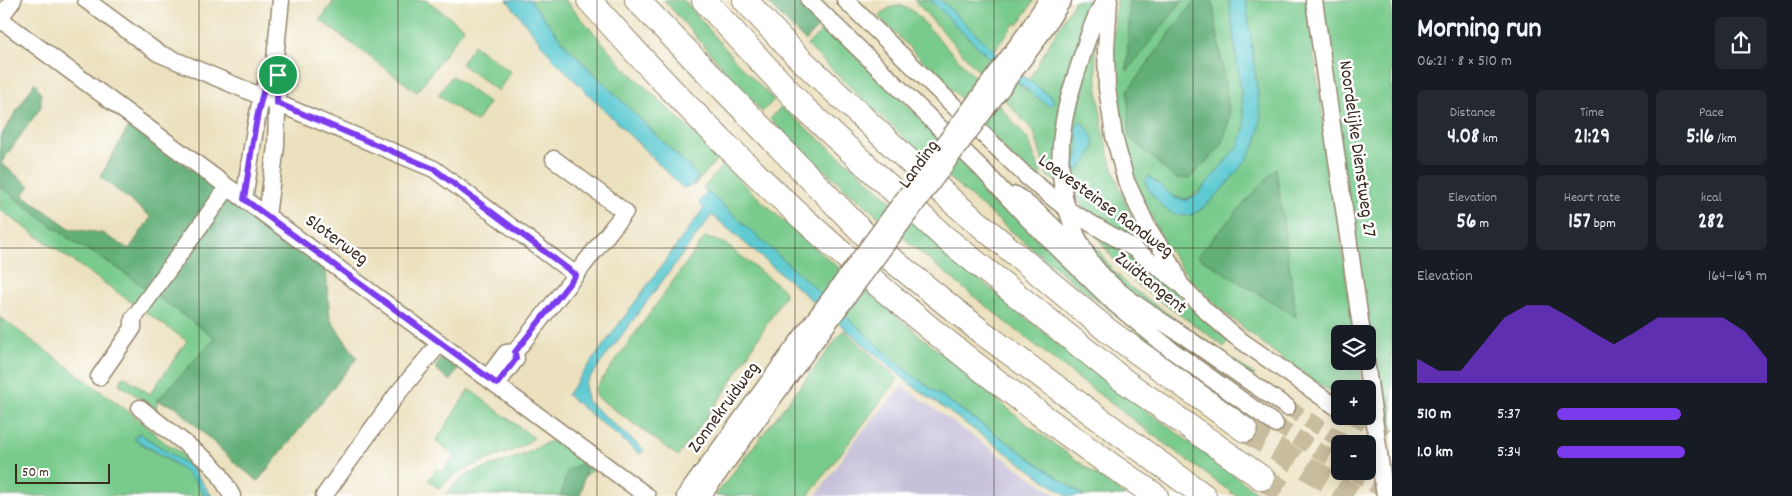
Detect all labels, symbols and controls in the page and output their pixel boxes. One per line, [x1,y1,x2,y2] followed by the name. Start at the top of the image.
[1417,11,1541,51] text: Morning run
[1715,17,1767,69] button: share
[1417,50,1512,73] text: 06:21 · 8 × 510 m
[257,54,299,96] pin
[1330,59,1382,239] street label: Noordelijke Dienstweg 27
[264,61,292,89] icon: arrive
[1450,103,1496,123] text: Distance
[1580,103,1604,123] text: Time
[1699,103,1724,123] text: Pace
[1447,123,1479,153] text: 4.08
[1574,123,1610,153] text: 21:29
[1686,123,1714,153] text: 5:16
[1479,129,1498,149] text: km
[1714,129,1737,149] text: /km
[893,135,947,195] street label: Landing
[1032,148,1178,266] street label: Loevesteinse Randweg
[1448,188,1497,208] text: Elevation
[1564,188,1620,208] text: Heart rate
[1701,188,1722,208] text: kcal
[1456,208,1476,238] text: 56
[1568,208,1591,238] text: 157
[1698,208,1725,238] text: 282
[299,209,373,273] street label: Sloterweg
[1476,214,1489,234] text: m
[1591,214,1616,234] text: bpm
[1108,246,1192,322] street label: Zuidtangent
[1417,265,1473,288] text: Elevation
[1708,265,1767,288] text: 164–169 m
[1331,325,1376,480] map controls
[1331,325,1376,370] button: layers
[683,357,767,459] street label: Zonnekruidweg
[1331,380,1376,425] button: +
[1417,403,1451,426] text: 510 m
[1497,403,1520,426] text: 5:37
[1331,435,1376,480] button: −
[1417,441,1453,464] text: 1.0 km
[1497,441,1521,464] text: 5:34
[15,461,110,484] scale bar
[22,463,49,483] text: 50 m

